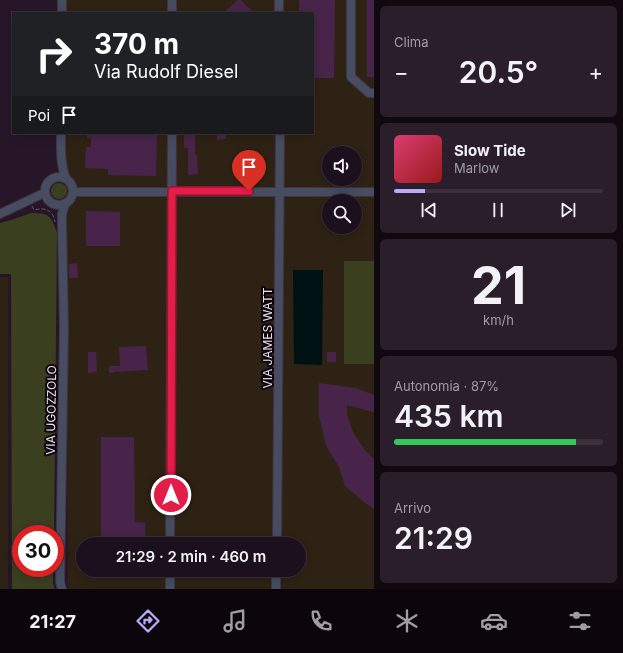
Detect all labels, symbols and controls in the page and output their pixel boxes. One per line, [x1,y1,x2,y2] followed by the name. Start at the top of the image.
[94,27,179,61] text: 370 m
[28,28,80,80] icon: right
[394,34,428,50] text: Clima
[459,54,538,90] text: 20.5°
[394,59,409,85] text: −
[588,59,603,85] text: +
[94,61,238,82] text: Via Rudolf Diesel
[58,104,80,126] icon: arrive
[28,106,50,125] text: Poi
[454,141,526,160] text: Slow Tide
[322,146,362,234] map controls
[322,146,362,186] button: sound
[232,150,266,191] pin
[238,156,260,178] icon: arrive
[454,160,500,176] text: Marlow
[322,194,362,234] button: search
[418,199,440,221] icon: previous
[487,199,509,221] icon: pause
[557,199,579,221] icon: next
[471,254,526,317] text: 21
[260,287,275,389] street label: VIA JAMES WATT
[483,312,514,328] text: km/h
[43,365,59,455] street label: VIA UGOZZOLO
[394,378,499,394] text: Autonomia · 87%
[394,398,504,434] text: 435 km
[150,474,192,516] position arrow
[394,500,431,516] text: Arrivo
[394,520,473,556] text: 21:29
[12,525,64,577] speed limit sign: 30
[116,547,266,566] text: 21:29 · 2 min · 460 m
[134,607,162,635] icon: directions
[221,607,249,635] icon: music
[307,607,335,635] icon: phone
[393,607,421,635] icon: climate
[480,607,508,635] icon: car
[566,607,594,635] icon: filters
[29,611,76,632] text: 21:27

